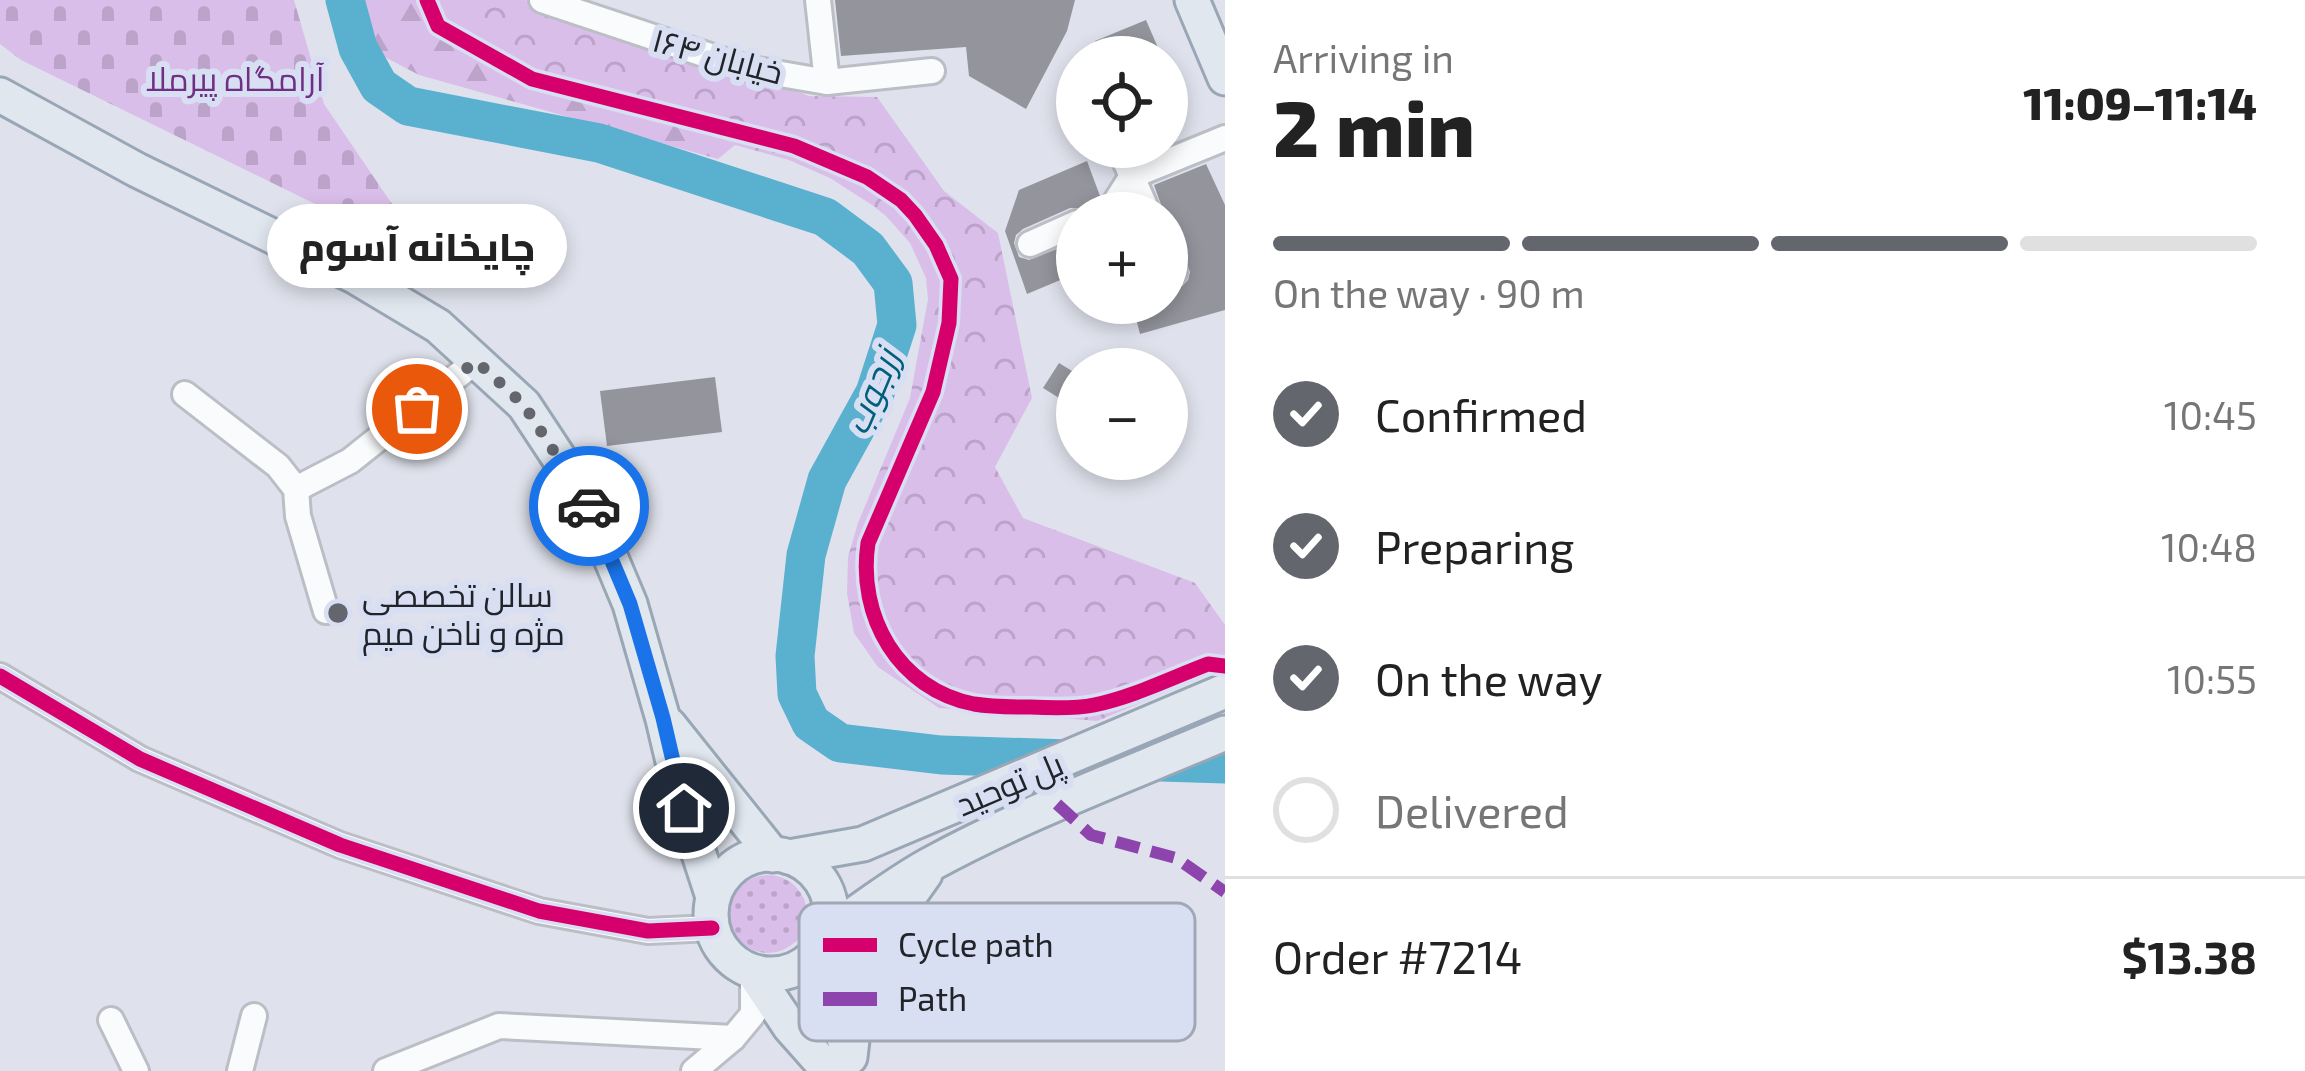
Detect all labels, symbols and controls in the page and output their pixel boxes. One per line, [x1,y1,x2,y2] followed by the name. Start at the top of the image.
[648,18,788,93] street label: خیابان ۱۶۴
[1273,34,1454,81] text: Arriving in
[1056,36,1188,480] map controls
[1056,36,1188,168] button: locate
[145,58,325,101] park label: آرامگاه پیرملا
[2023,75,2257,129] text: 11:09–11:14
[1273,79,1475,173] text: 2 min
[1056,192,1188,324] button: +
[267,205,567,289] callout: چایخانه آسوم
[299,222,535,269] text: چایخانه آسوم
[1273,269,1585,316] text: On the way · 90 m
[833,338,910,440] water label: زرجوب
[1056,348,1188,480] button: −
[366,358,468,460] pin
[384,376,450,442] icon: bag
[1273,381,1339,447] icon: check
[1375,387,1587,441] text: Confirmed
[2164,391,2257,438] text: 10:45
[529,446,649,566] courier
[556,473,622,539] icon: car
[1273,513,1339,579] icon: check
[1375,519,1574,573] text: Preparing
[2161,523,2257,570] text: 10:48
[362,574,565,656] place label: سالن تخصصی مژه و ناخن میم
[325,600,351,626] marker: سالن تخصصی مژه و ناخن میم
[1273,645,1339,711] icon: check
[1375,651,1602,705] text: On the way
[2167,655,2257,702] text: 10:55
[949,742,1070,826] street label: پل توحید
[633,757,735,859] pin
[651,775,717,841] icon: home
[1375,783,1569,837] text: Delivered
[799,903,1195,1041] legend
[898,924,1054,964] text: Cycle path
[1273,929,1522,983] text: Order #7214
[2121,929,2257,983] text: $13.38
[898,978,967,1018] text: Path

